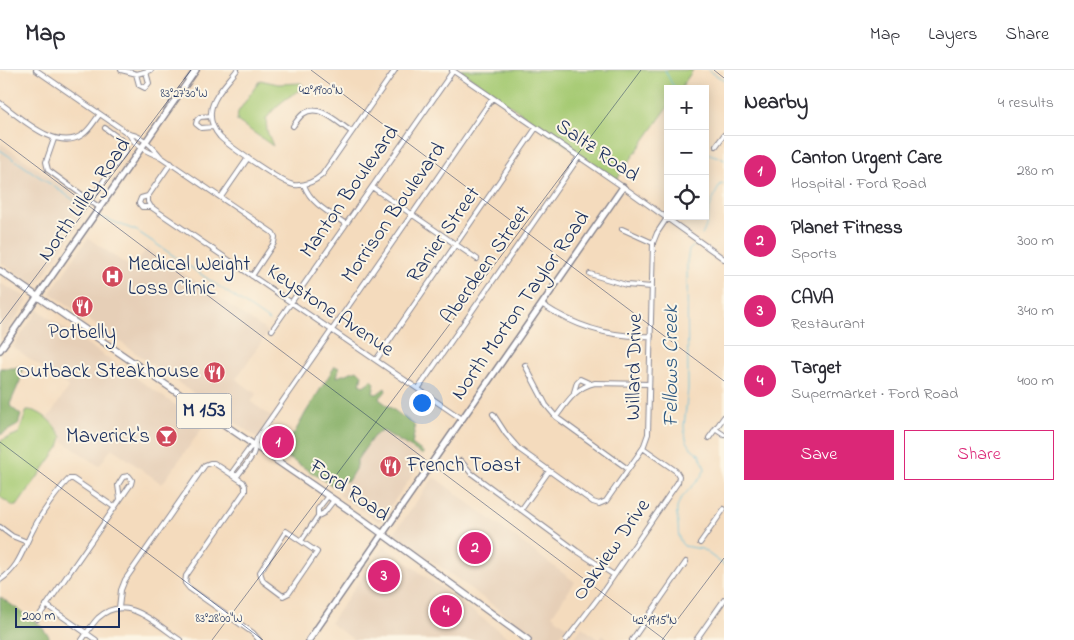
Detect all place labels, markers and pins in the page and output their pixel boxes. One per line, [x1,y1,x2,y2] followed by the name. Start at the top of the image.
[128,250,250,304] place label: Medical Weight Loss Clinic
[100,265,124,289] hospital icon: Medical Weight Loss Clinic
[70,294,94,318] restaurant icon: Potbelly
[48,318,116,350] place label: Potbelly
[17,357,200,387] place label: Outback Steakhouse
[203,360,227,384] restaurant icon: Outback Steakhouse
[66,422,150,452] place label: Maverick's
[262,423,294,461] pin: 1
[154,425,178,449] bar icon: Maverick's
[406,451,521,481] place label: French Toast
[379,454,403,478] restaurant icon: French Toast
[459,529,491,567] pin: 2
[368,557,400,595] pin: 3
[430,592,462,630] pin: 4

